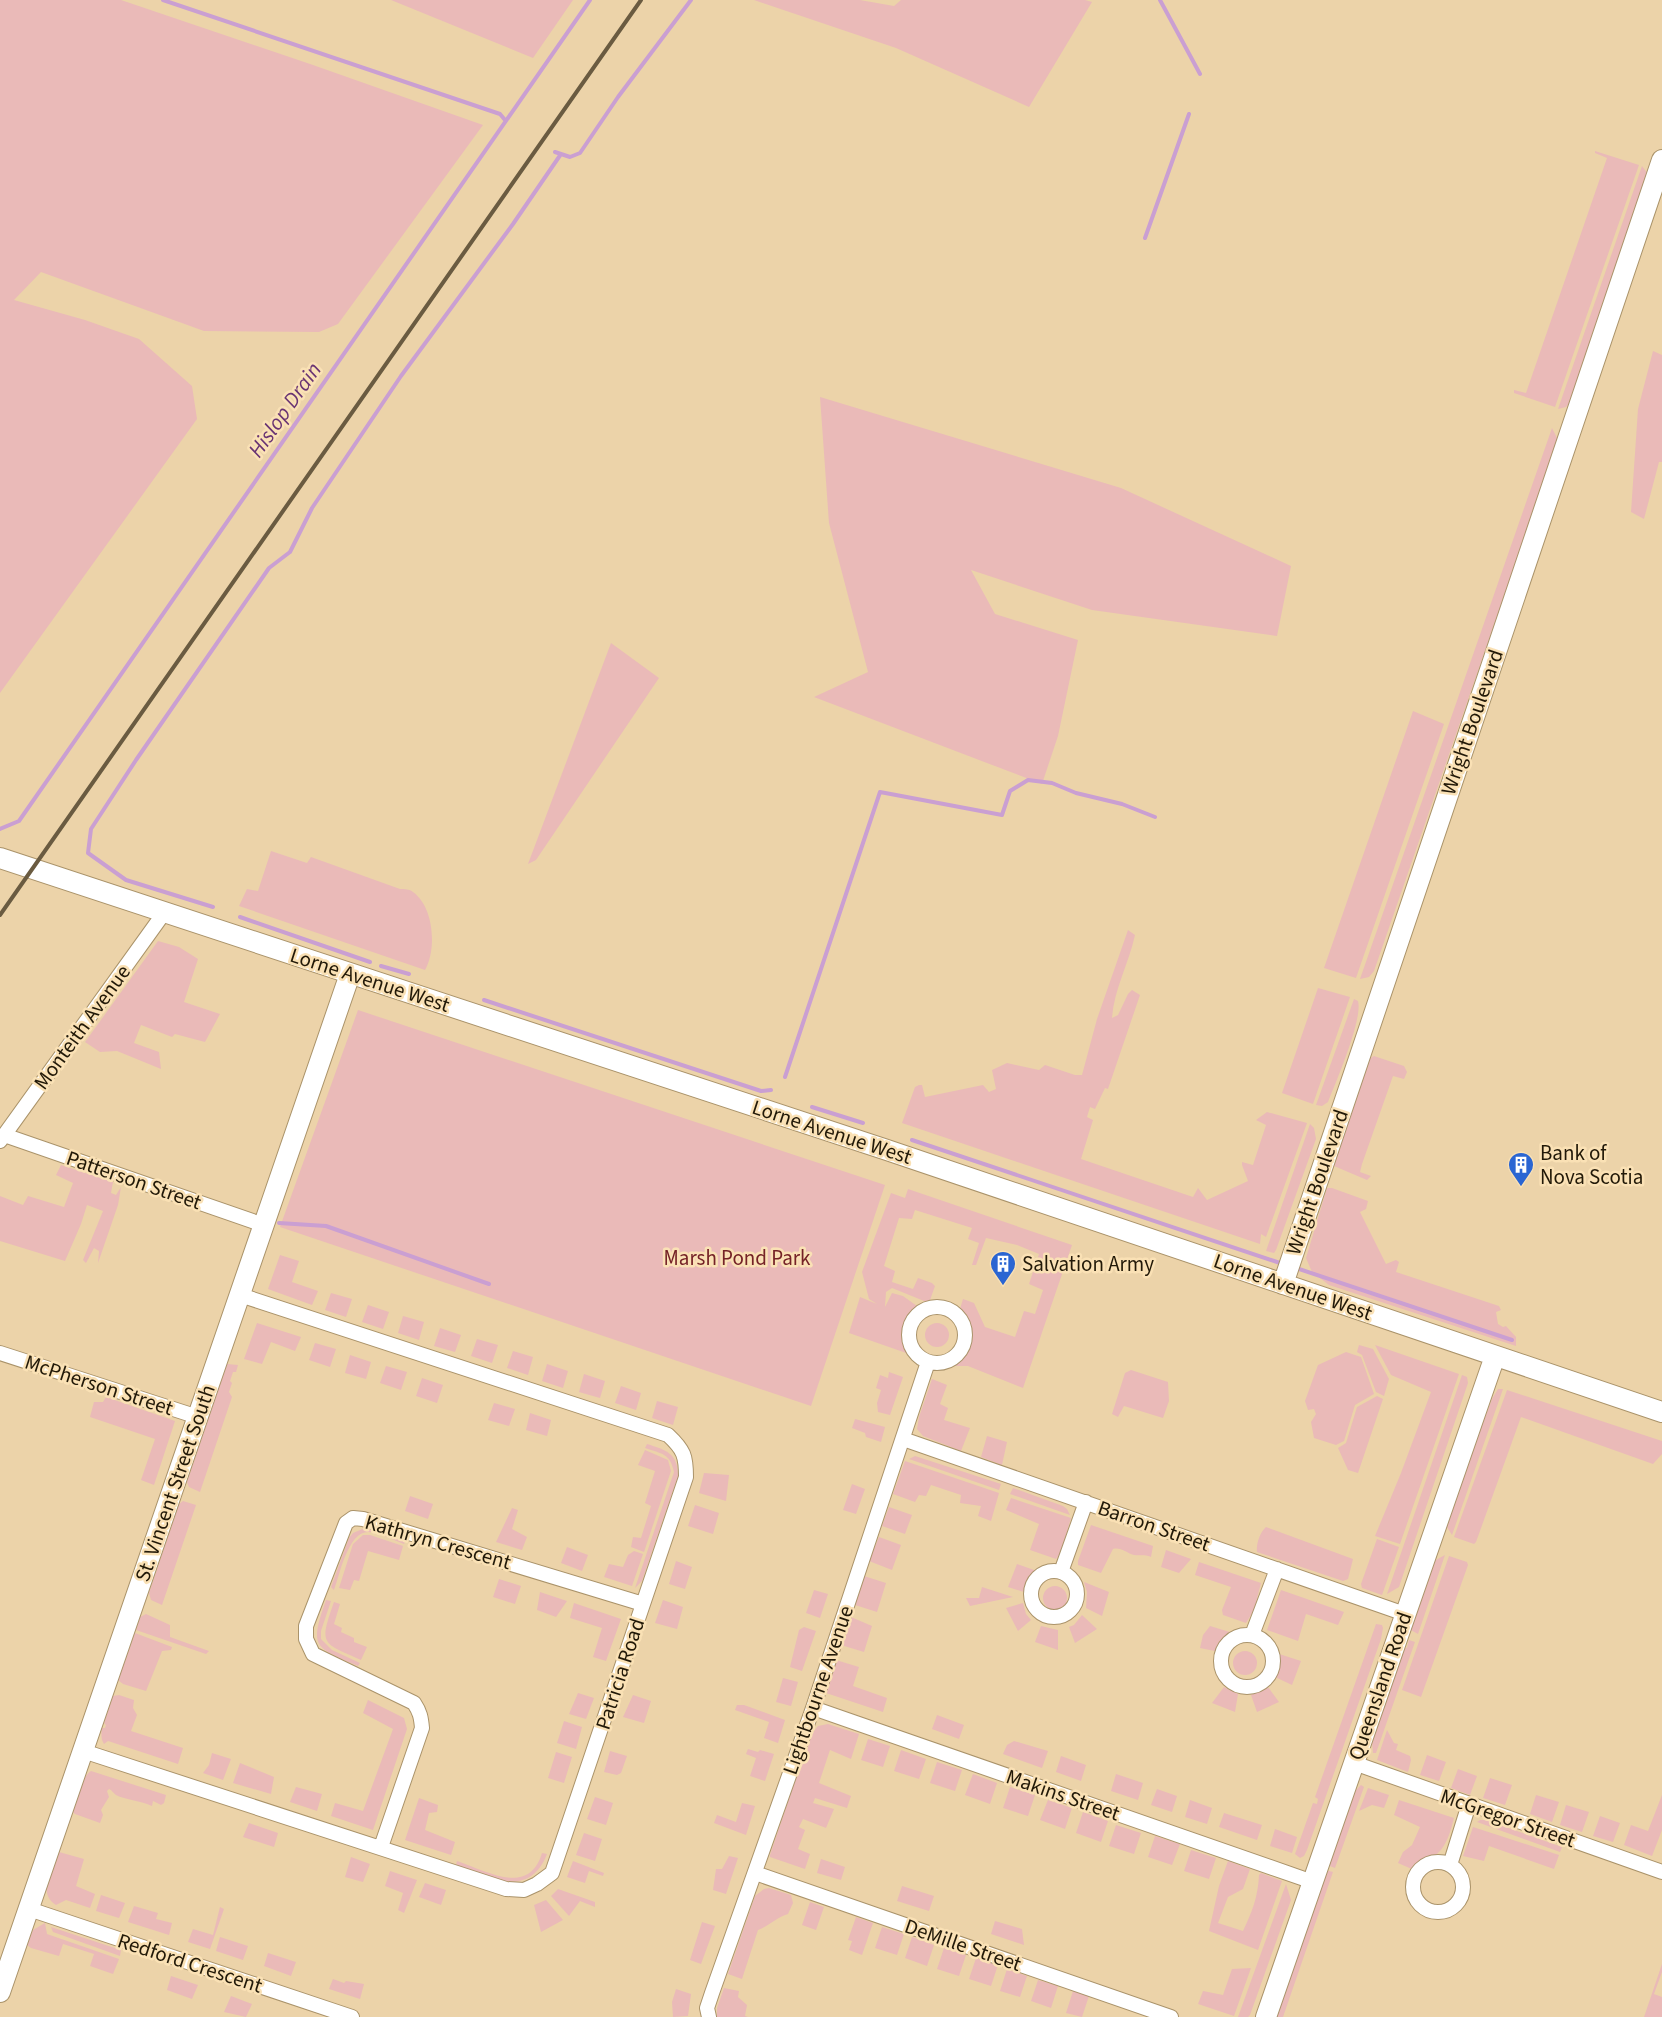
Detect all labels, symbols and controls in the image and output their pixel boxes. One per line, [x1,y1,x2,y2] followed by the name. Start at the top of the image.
[240,356,330,464] water label: Hislop Drain
[1433,645,1511,799] street label: Wright Boulevard
[286,940,454,1020] street label: Lorne Avenue West
[26,958,138,1096] street label: Monteith Avenue
[748,1092,916,1172] street label: Lorne Avenue West
[1278,1105,1356,1259] street label: Wright Boulevard
[1540,1138,1643,1192] place label: Bank of Nova Scotia
[63,1143,205,1217] street label: Patterson Street
[1506,1150,1536,1188] building icon: Bank of Nova Scotia
[664,1243,811,1273] park label: Marsh Pond Park
[1210,1246,1376,1328] street label: Lorne Avenue West
[988,1249,1018,1287] building icon: Salvation Army
[1022,1249,1154,1279] place label: Salvation Army
[21,1347,177,1423] street label: McPherson Street
[127,1380,223,1586] street label: St. Vincent Street South
[1094,1493,1214,1559] street label: Barron Street
[361,1507,515,1577] street label: Kathryn Crescent
[775,1601,861,1779] street label: Lightbourne Avenue
[1341,1608,1419,1764] street label: Queensland Road
[588,1614,652,1734] street label: Patricia Road
[1002,1762,1124,1828] street label: Makins Street
[1437,1781,1579,1855] street label: McGregor Street
[901,1911,1025,1979] street label: DeMille Street
[114,1925,266,2001] street label: Redford Crescent

